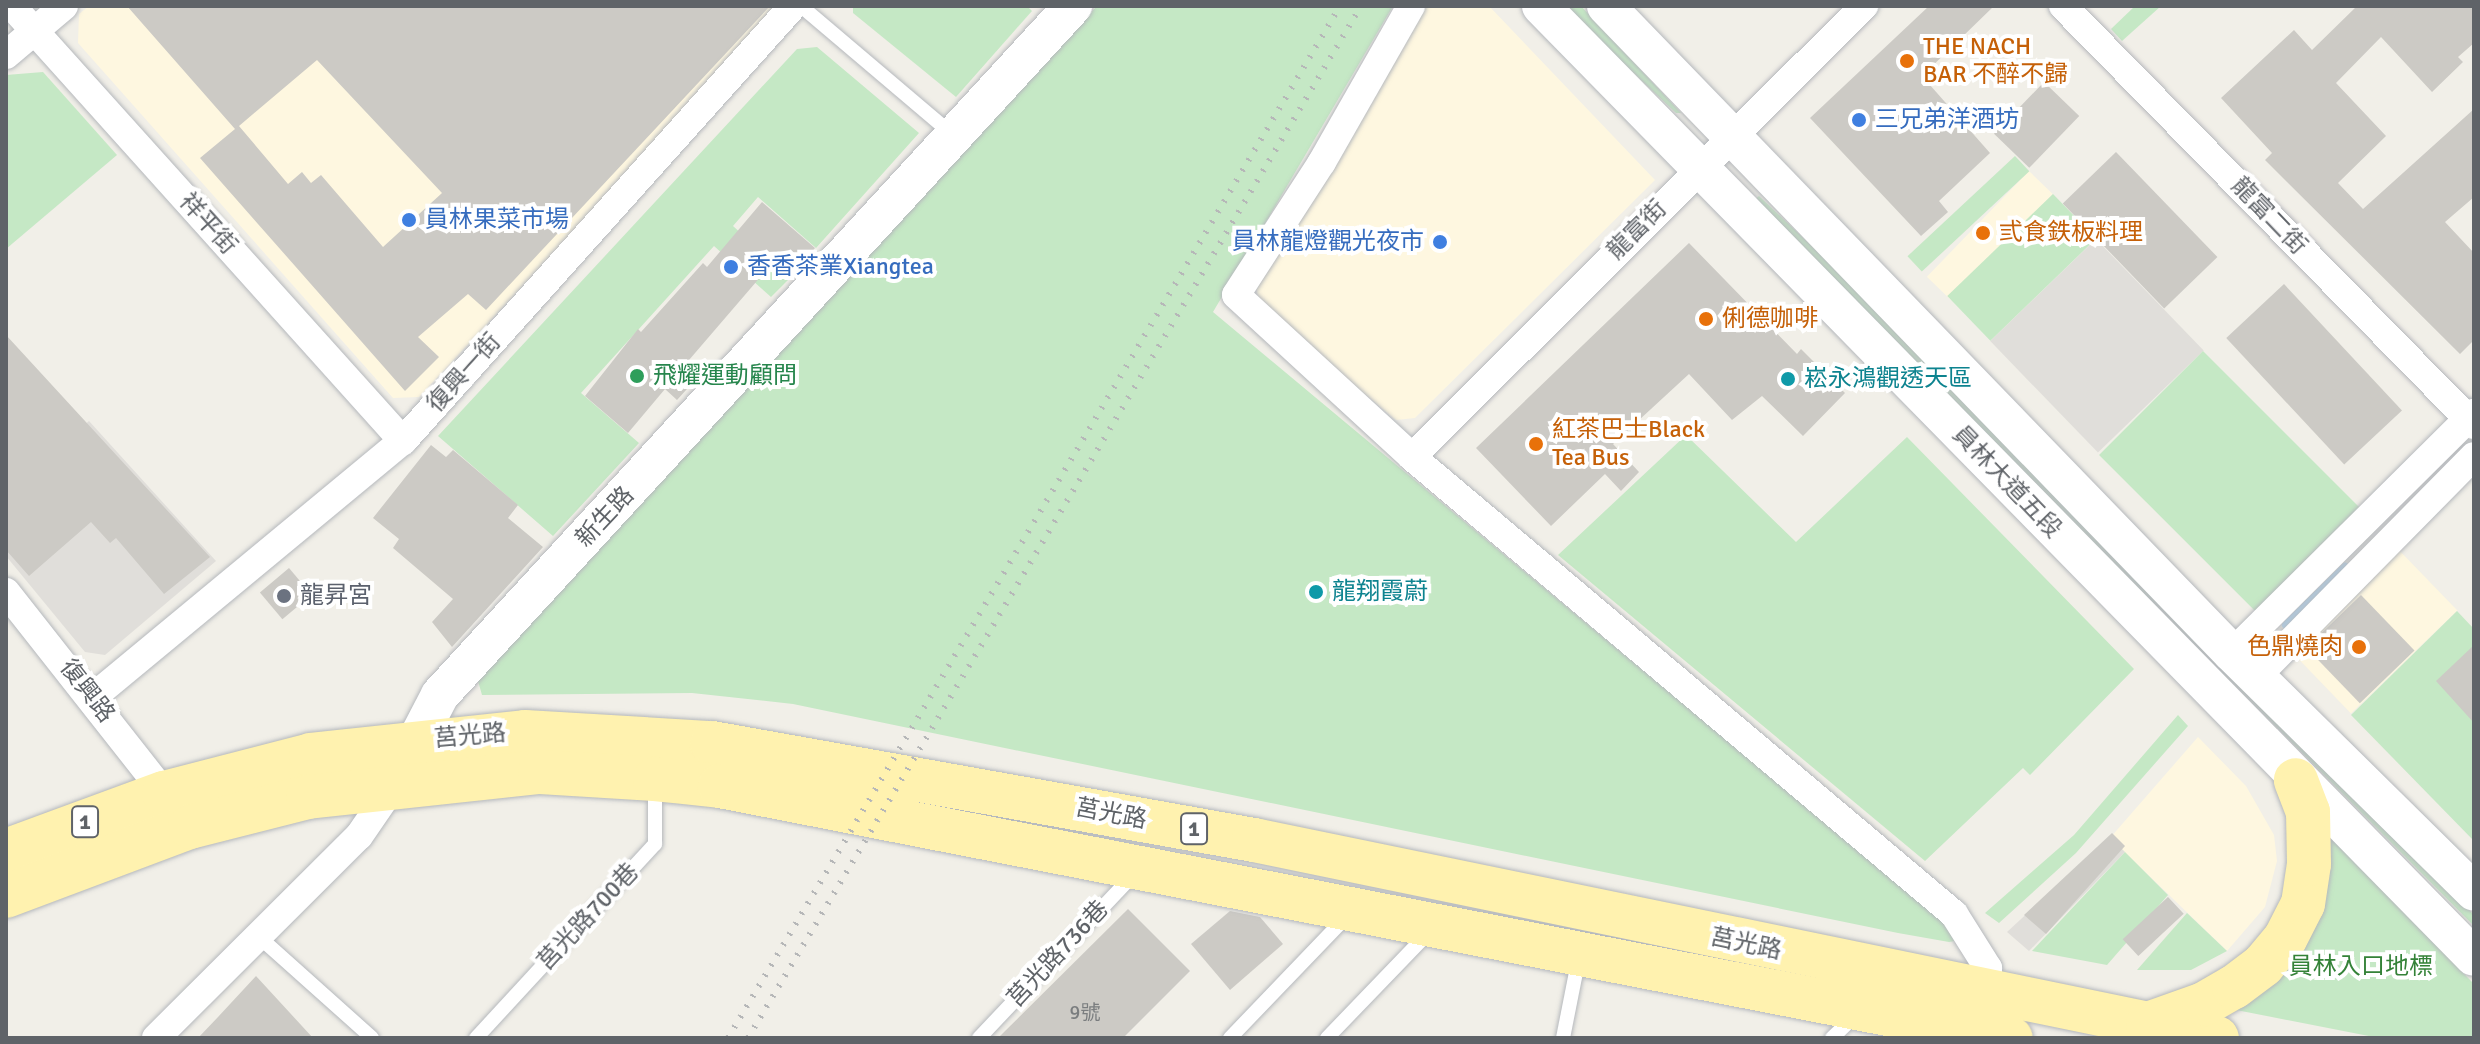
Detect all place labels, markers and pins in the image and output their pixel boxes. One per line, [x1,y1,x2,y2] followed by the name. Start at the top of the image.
[1923,33,2068,89] place label: THE NACH BAR 不醉不歸
[1898,52,1916,70] marker: THE NACH BAR 不醉不歸
[1875,106,2019,134] place label: 三兄弟洋酒坊
[1850,111,1868,129] marker: 三兄弟洋酒坊
[425,206,569,234] place label: 員林果菜市場
[400,211,418,229] marker: 員林果菜市場
[1999,219,2143,247] place label: 弎食鉄板料理
[1974,224,1992,242] marker: 弎食鉄板料理
[1232,228,1424,256] place label: 員林龍燈觀光夜市
[1431,233,1449,251] marker: 員林龍燈觀光夜市
[747,253,934,281] place label: 香香茶業Xiangtea
[722,258,740,276] marker: 香香茶業Xiangtea
[1722,305,1818,333] place label: 俐德咖啡
[1697,310,1715,328] marker: 俐德咖啡
[653,362,797,390] place label: 飛耀運動顧問
[1804,365,1972,393] place label: 崧永鴻觀透天區
[628,367,646,385] marker: 飛耀運動顧問
[1779,370,1797,388] marker: 崧永鴻觀透天區
[1552,416,1705,472] place label: 紅茶巴士Black Tea Bus
[1527,435,1545,453] marker: 紅茶巴士Black Tea Bus
[1332,578,1428,606] place label: 龍翔霞蔚
[300,582,372,610] place label: 龍昇宮
[1307,583,1325,601] marker: 龍翔霞蔚
[275,587,293,605] marker: 龍昇宮
[2247,633,2343,661] place label: 色鼎燒肉
[2350,638,2368,656] marker: 色鼎燒肉

